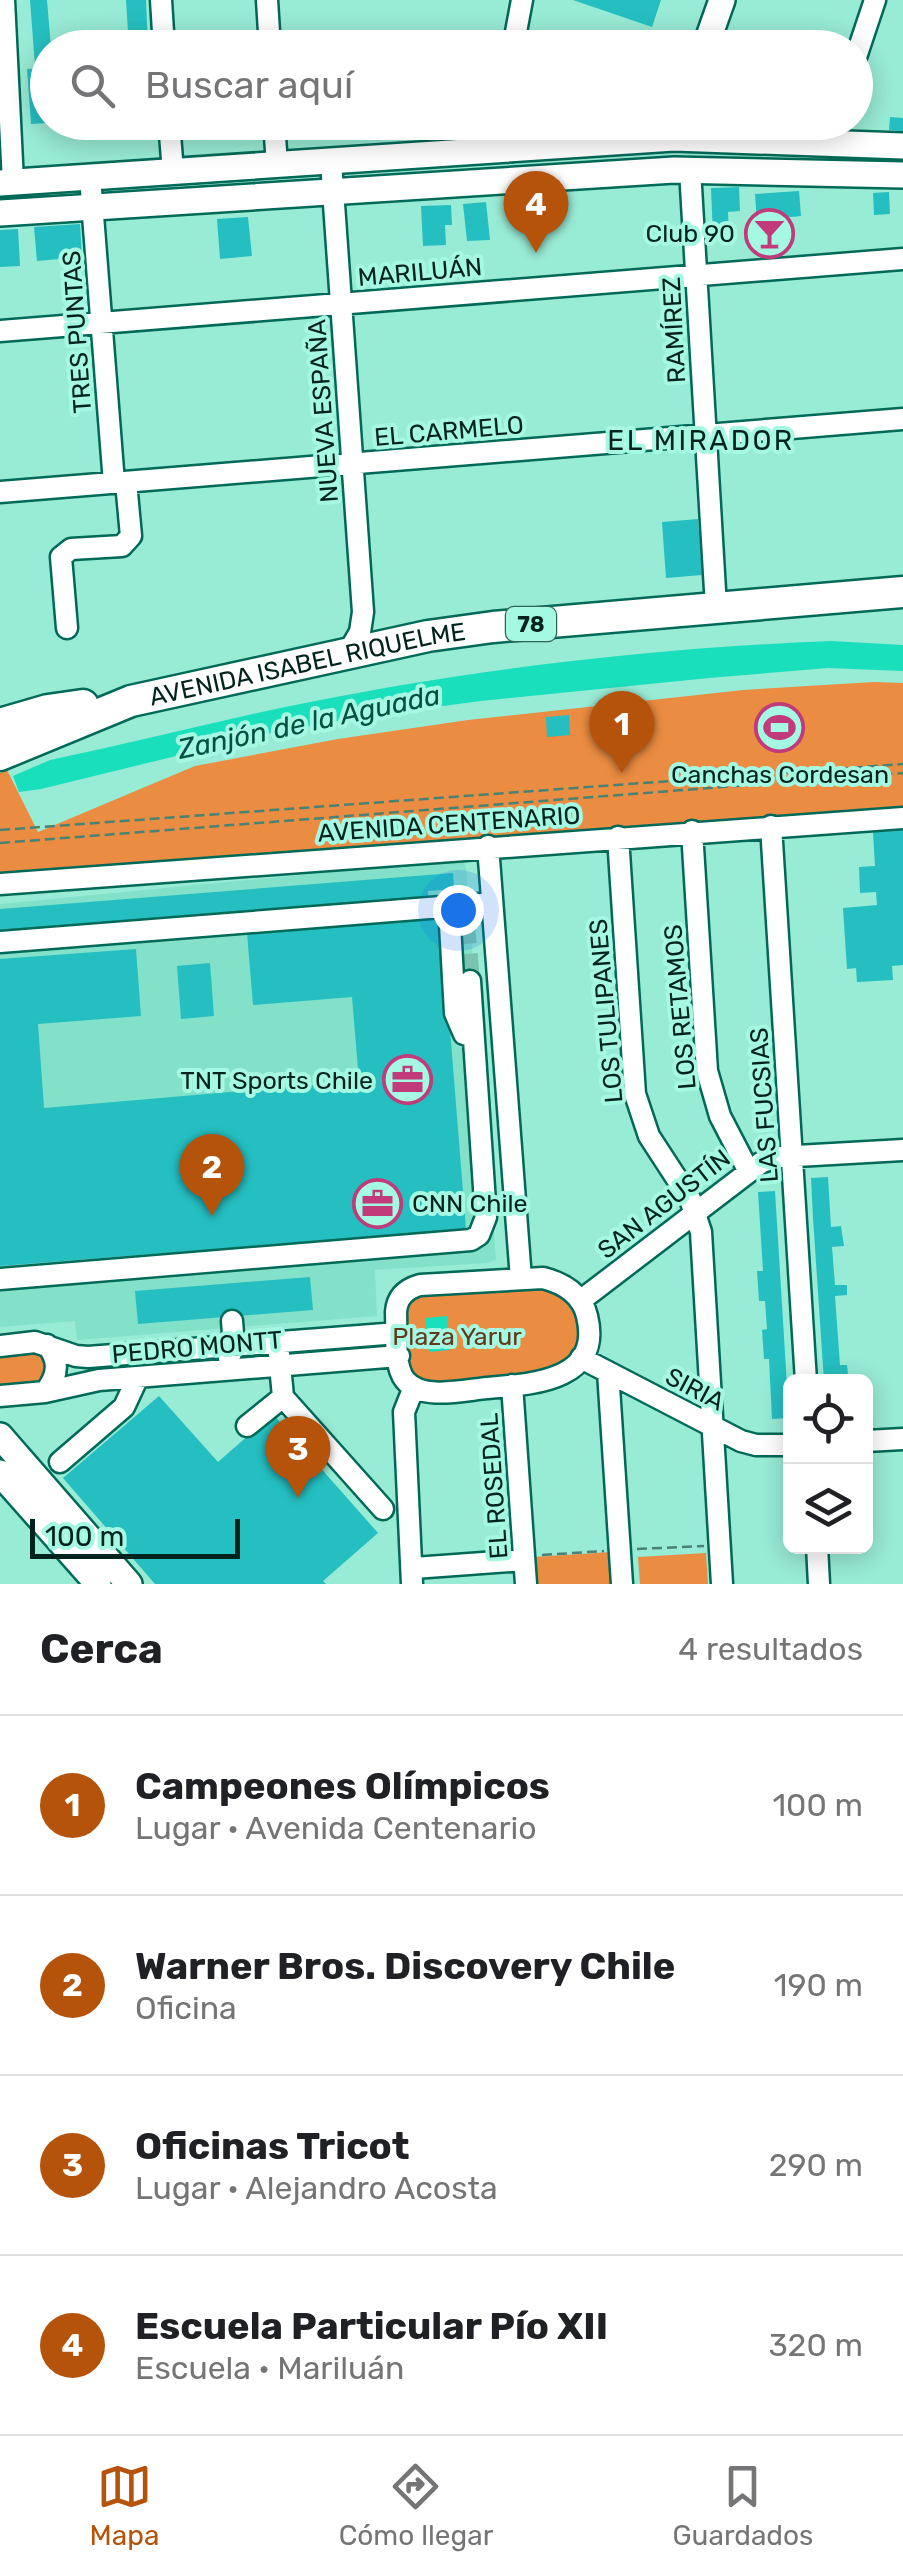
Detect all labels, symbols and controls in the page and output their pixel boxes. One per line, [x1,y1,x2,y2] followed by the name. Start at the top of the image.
[30,30,873,140] search box
[65,58,120,113] icon: search
[145,62,353,108] text: Buscar aquí
[504,170,568,253] pin: 4
[744,207,796,259] bar icon: Club 90
[646,219,735,248] place label: Club 90
[57,250,97,414] street label: TRES PUNTAS
[357,252,483,292] street label: MARILUÁN
[657,276,691,384] street label: RAMÍREZ
[302,318,344,504] street label: NUEVA ESPAÑA
[373,410,525,452] street label: EL CARMELO
[607,424,795,457] district label: EL MIRADOR
[506,607,556,641] road number: 78
[146,616,467,711] street label: AVENIDA ISABEL RIQUELME
[174,678,443,766] water label: Zanjón de la Aguada
[590,690,654,773] pin: 1
[754,702,806,754] sports icon: Canchas Cordesan
[671,760,889,789] place label: Canchas Cordesan
[317,800,581,848] street label: AVENIDA CENTENARIO
[433,885,484,936] your location
[584,918,628,1104] street label: LOS TULIPANES
[658,923,702,1091] street label: LOS RETAMOS
[744,1026,784,1184] street label: LAS FUCSIAS
[382,1054,434,1106] office icon: TNT Sports Chile
[180,1066,373,1095] place label: TNT Sports Chile
[180,1134,244,1216] pin: 2
[592,1143,736,1265] street label: SAN AGUSTÍN
[351,1177,403,1229] office icon: CNN Chile
[412,1189,528,1218] place label: CNN Chile
[392,1322,522,1351] park label: Plaza Yarur
[111,1325,283,1369] street label: PEDRO MONTT
[661,1362,730,1417] street label: SIRIA
[783,1374,873,1554] map controls
[783,1374,873,1464] button: locate
[474,1412,514,1560] street label: EL ROSEDAL
[266,1416,330,1498] pin: 3
[783,1464,873,1554] button: layers
[30,1514,240,1558] scale bar
[45,1520,124,1553] text: 100 m
[40,1624,163,1674] text: Cerca
[678,1630,863,1668] text: 4 resultados
[135,1763,550,1809] text: Campeones Olímpicos
[65,1786,80,1824] text: 1
[772,1786,863,1824] text: 100 m
[135,1809,537,1847] text: Lugar · Avenida Centenario
[135,1943,675,1989] text: Warner Bros. Discovery Chile
[62,1966,83,2004] text: 2
[774,1966,863,2004] text: 190 m
[135,1989,237,2027] text: Oficina
[135,2123,410,2169] text: Oficinas Tricot
[62,2146,83,2184] text: 3
[769,2146,863,2184] text: 290 m
[135,2169,498,2207] text: Lugar · Alejandro Acosta
[135,2303,608,2349] text: Escuela Particular Pío XII
[62,2326,83,2364] text: 4
[768,2326,863,2364] text: 320 m
[135,2349,404,2387] text: Escuela · Mariluán
[90,2459,159,2552] tab: Mapa
[339,2459,493,2552] tab: Cómo llegar
[673,2459,813,2552] tab: Guardados

